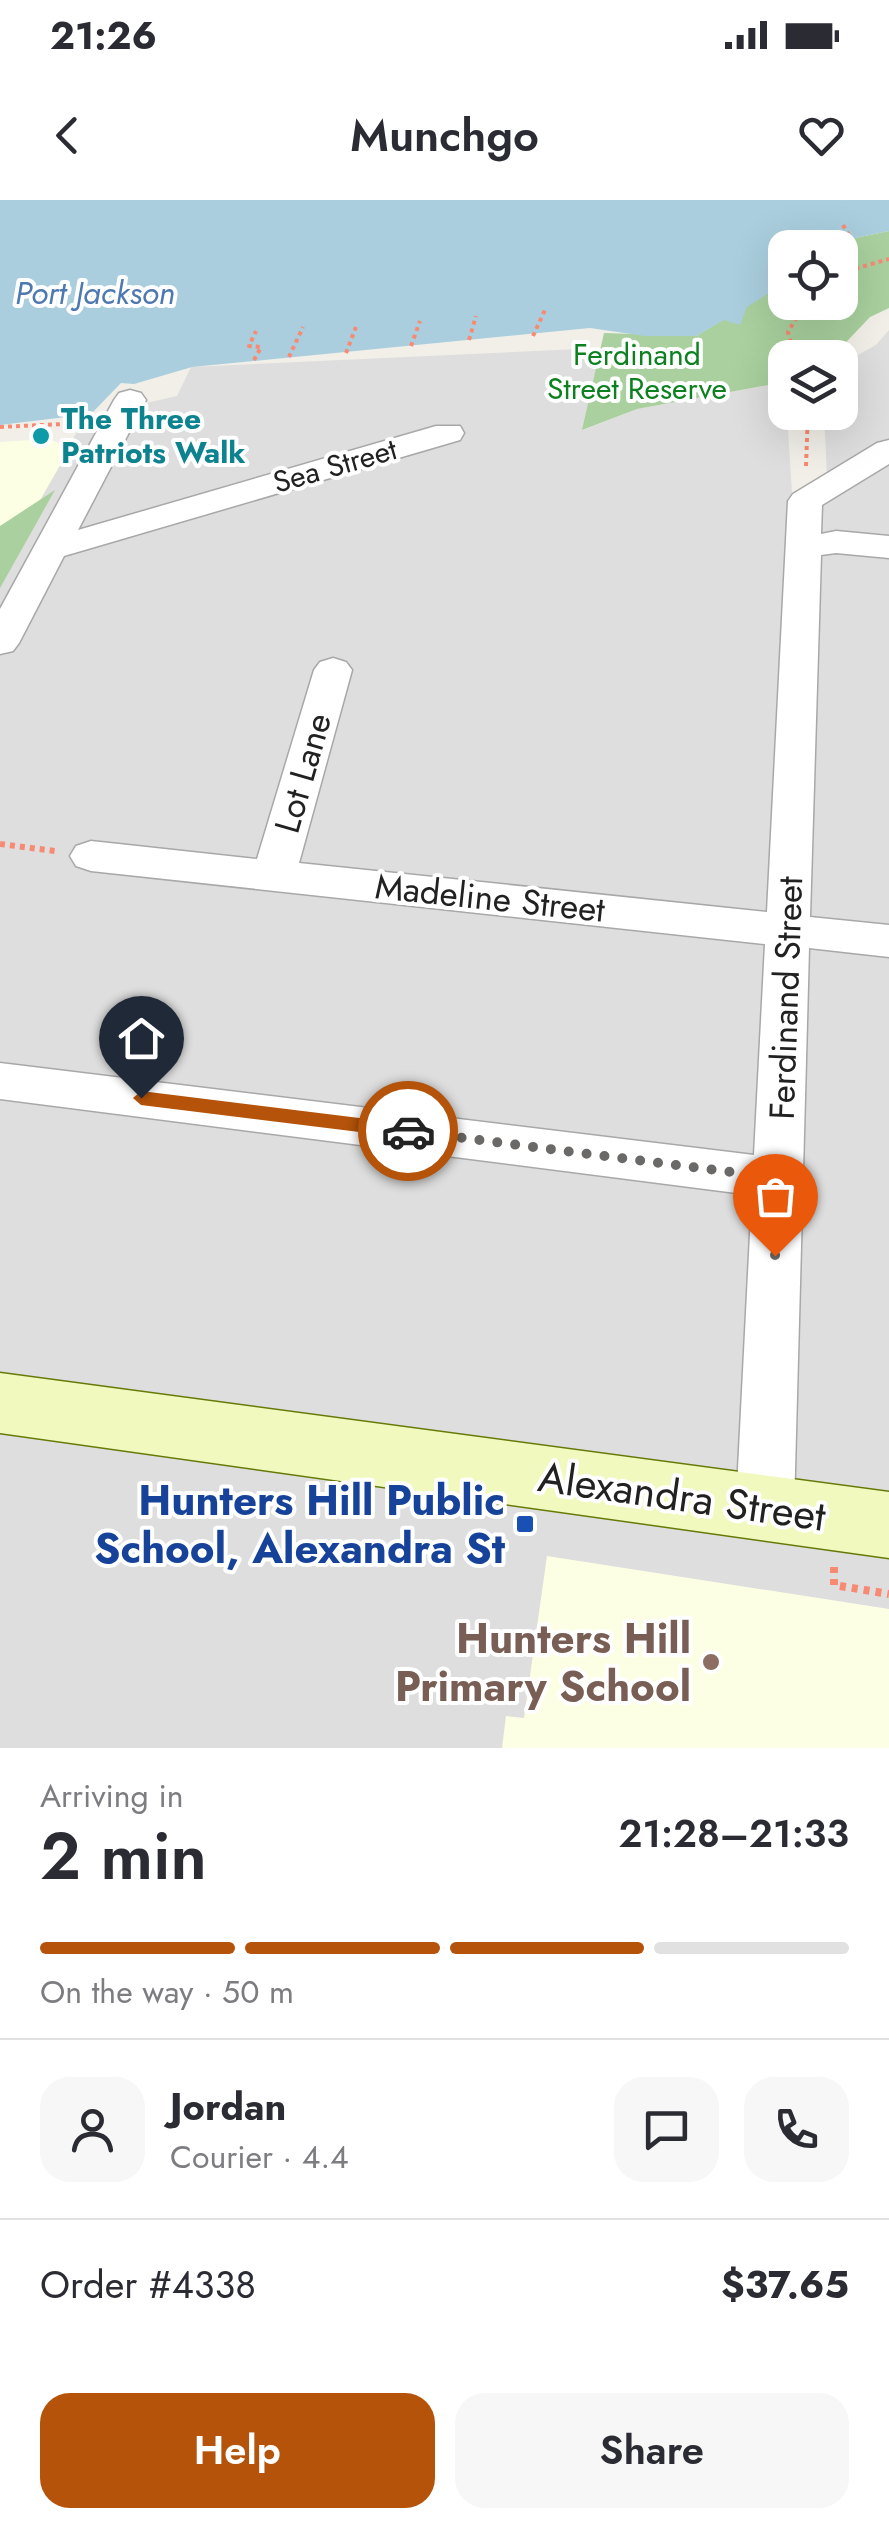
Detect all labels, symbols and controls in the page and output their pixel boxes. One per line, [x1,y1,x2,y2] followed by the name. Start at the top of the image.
[50,8,157,63] text: 21:26
[350,103,539,168] text: Munchgo
[40,108,95,163] icon: back
[794,108,849,163] icon: heart
[768,230,858,430] map controls
[768,230,858,320] button: locate
[15,270,175,316] water label: Port Jackson
[547,333,727,410] park label: Ferdinand Street Reserve
[768,340,858,430] button: layers
[61,397,246,474] place label: The Three Patriots Walk
[30,425,52,447] marker: The Three Patriots Walk
[268,427,403,504] street label: Sea Street
[262,707,344,839] street label: Lot Lane
[373,861,608,935] street label: Madeline Street
[757,875,815,1120] street label: Ferdinand Street
[99,996,184,1099] pin
[114,1011,169,1066] icon: home
[358,1081,458,1181] courier
[381,1104,436,1159] icon: car
[733,1154,818,1257] pin
[748,1169,803,1224] icon: bag
[534,1446,830,1547] street label: Alexandra Street
[94,1470,506,1579] place label: Hunters Hill Public School, Alexandra St
[514,1513,536,1535] marker: Hunters Hill Public School, Alexandra St
[395,1608,691,1717] place label: Hunters Hill Primary School
[700,1651,722,1673] marker: Hunters Hill Primary School
[40,1773,184,1819] text: Arriving in
[619,1806,849,1861] text: 21:28–21:33
[40,1809,207,1903] text: 2 min
[40,1969,294,2015] text: On the way · 50 m
[40,2077,145,2182] button: person
[614,2077,719,2182] button: chat
[744,2077,849,2182] button: phone
[170,2079,286,2134] text: Jordan
[170,2134,349,2180] text: Courier · 4.4
[40,2257,256,2312] text: Order #4338
[721,2257,849,2312] text: $37.65
[40,2393,435,2508] button: Help
[455,2393,849,2508] button: Share

